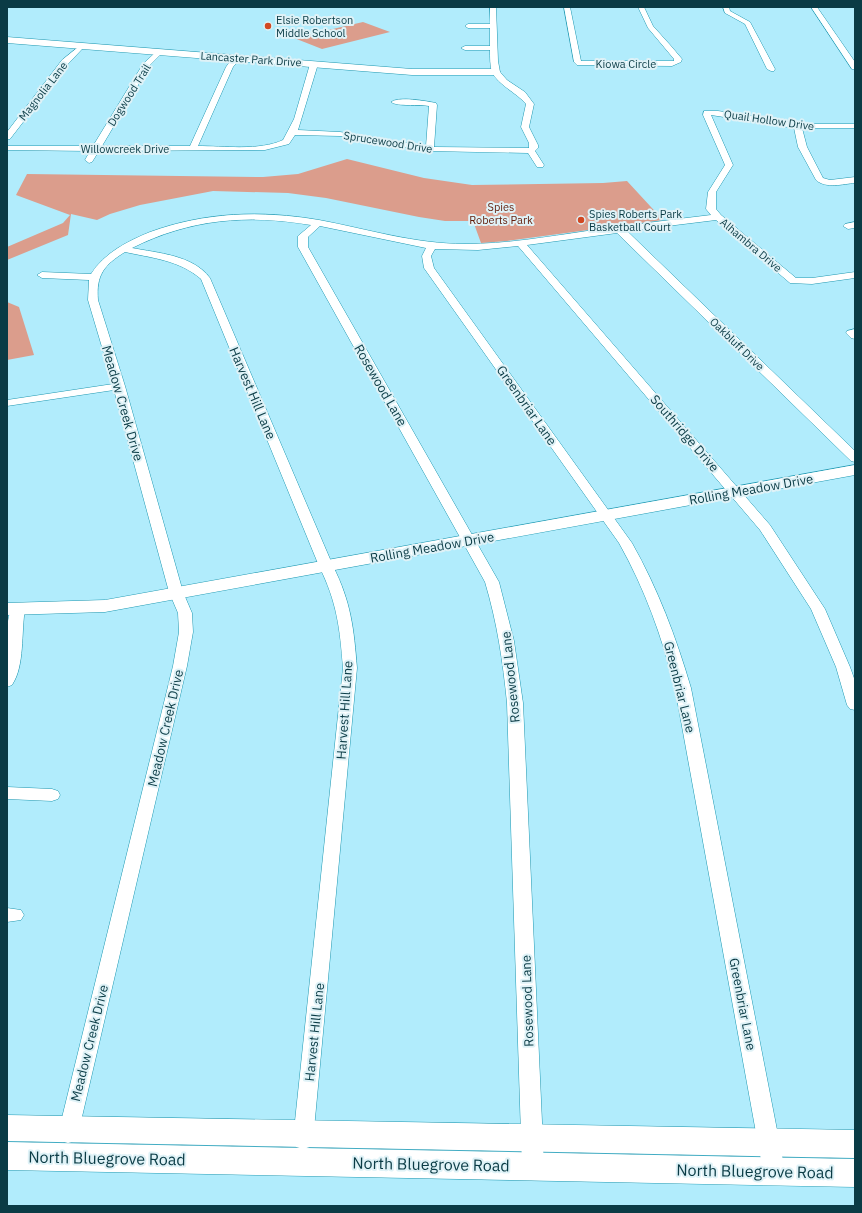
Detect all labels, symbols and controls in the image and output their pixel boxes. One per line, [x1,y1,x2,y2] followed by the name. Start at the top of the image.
[276,13,353,40] place label: Elsie Robertson Middle School
[263,21,273,31] marker: Elsie Robertson Middle School
[200,48,302,70] street label: Lancaster Park Drive
[596,57,656,71] street label: Kiowa Circle
[16,59,70,123] street label: Magnolia Lane
[104,61,154,129] street label: Dogwood Trail
[723,107,815,133] street label: Quail Hollow Drive
[343,128,433,156] street label: Sprucewood Drive
[81,142,169,156] street label: Willowcreek Drive
[469,200,533,227] park label: Spies Roberts Park
[589,207,682,234] place label: Spies Roberts Park Basketball Court
[576,215,586,225] marker: Spies Roberts Park Basketball Court
[717,215,785,275] street label: Alhambra Drive
[707,315,767,373] street label: Oakbluff Drive
[350,341,411,429] street label: Rosewood Lane
[98,343,147,463] street label: Meadow Creek Drive
[225,344,280,442] street label: Harvest Hill Lane
[493,362,560,449] street label: Greenbriar Lane
[646,391,723,475] street label: Southridge Drive
[688,470,814,509] street label: Rolling Meadow Drive
[369,528,495,567] street label: Rolling Meadow Drive
[497,630,524,724] street label: Rosewood Lane
[660,640,699,735] street label: Greenbriar Lane
[333,660,356,760] street label: Harvest Hill Lane
[144,668,187,788] street label: Meadow Creek Drive
[517,955,538,1047] street label: Rosewood Lane
[725,956,760,1052] street label: Greenbriar Lane
[301,982,328,1082] street label: Harvest Hill Lane
[67,983,112,1103] street label: Meadow Creek Drive
[28,1147,186,1169] street label: North Bluegrove Road
[352,1153,510,1175] street label: North Bluegrove Road
[676,1160,834,1182] street label: North Bluegrove Road

